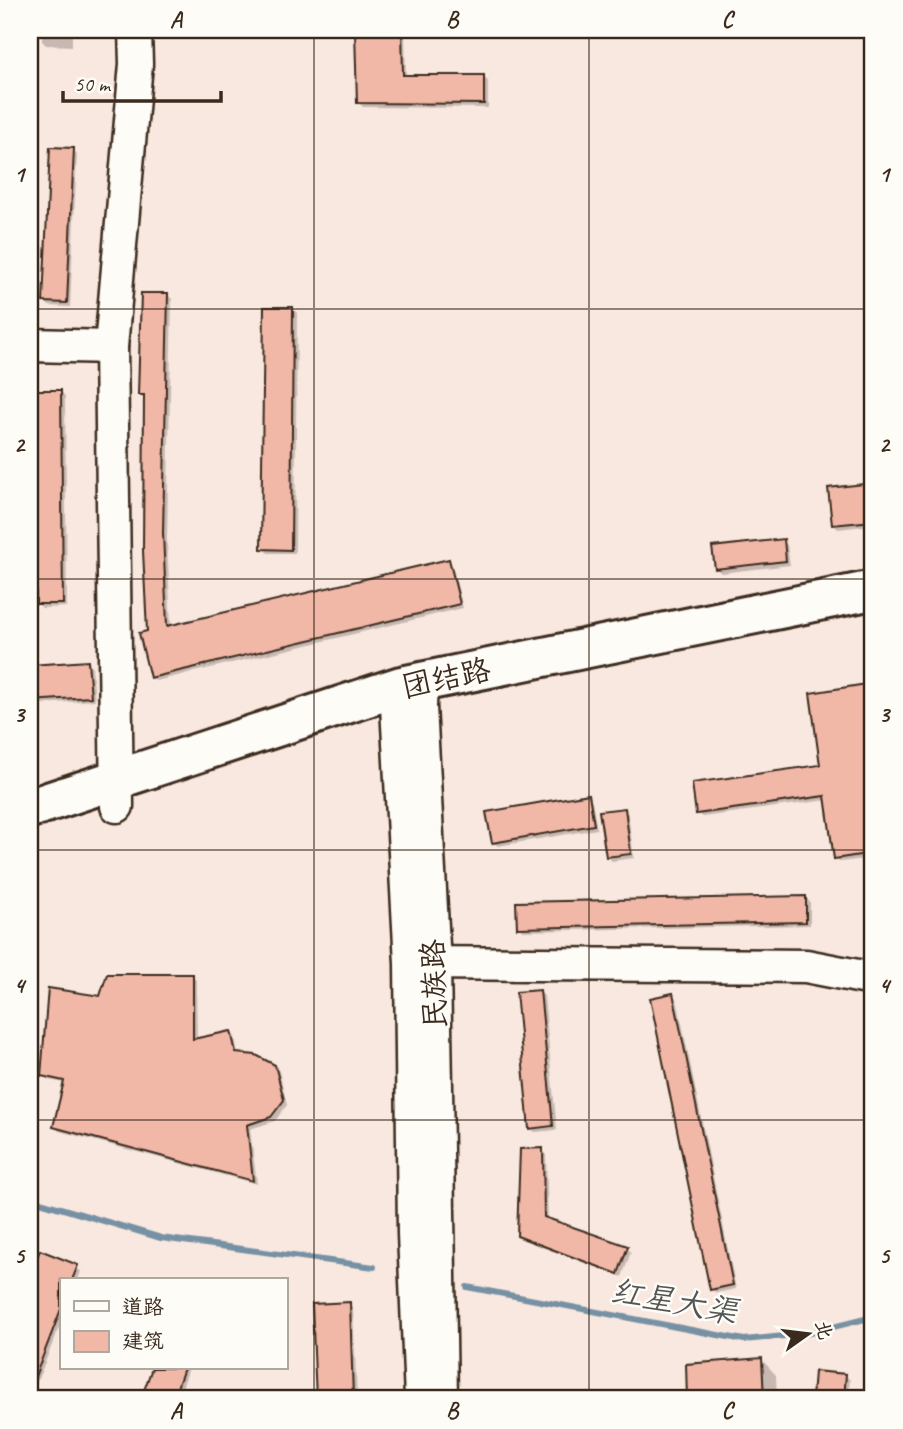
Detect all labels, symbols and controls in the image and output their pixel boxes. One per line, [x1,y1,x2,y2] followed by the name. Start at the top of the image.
[170,5,184,34] text: A
[446,5,460,34] text: B
[722,5,736,34] text: C
[63,60,220,104] scale bar
[74,71,112,97] text: 50 m
[14,160,27,189] text: 1
[879,160,892,189] text: 1
[14,430,27,459] text: 2
[879,430,892,459] text: 2
[398,650,494,706] street label: 团结路
[14,700,27,729] text: 3
[879,700,892,729] text: 3
[413,938,455,1030] street label: 民族路
[14,971,27,1000] text: 4
[879,971,892,1000] text: 4
[14,1241,26,1270] text: 5
[879,1241,891,1270] text: 5
[607,1270,743,1333] water label: 红星大渠
[60,1278,287,1370] legend
[122,1294,164,1320] text: 道路
[774,1300,844,1370] north arrow
[810,1318,837,1342] text: 北
[122,1328,164,1354] text: 建筑
[170,1396,184,1425] text: A
[446,1396,460,1425] text: B
[722,1396,736,1425] text: C

